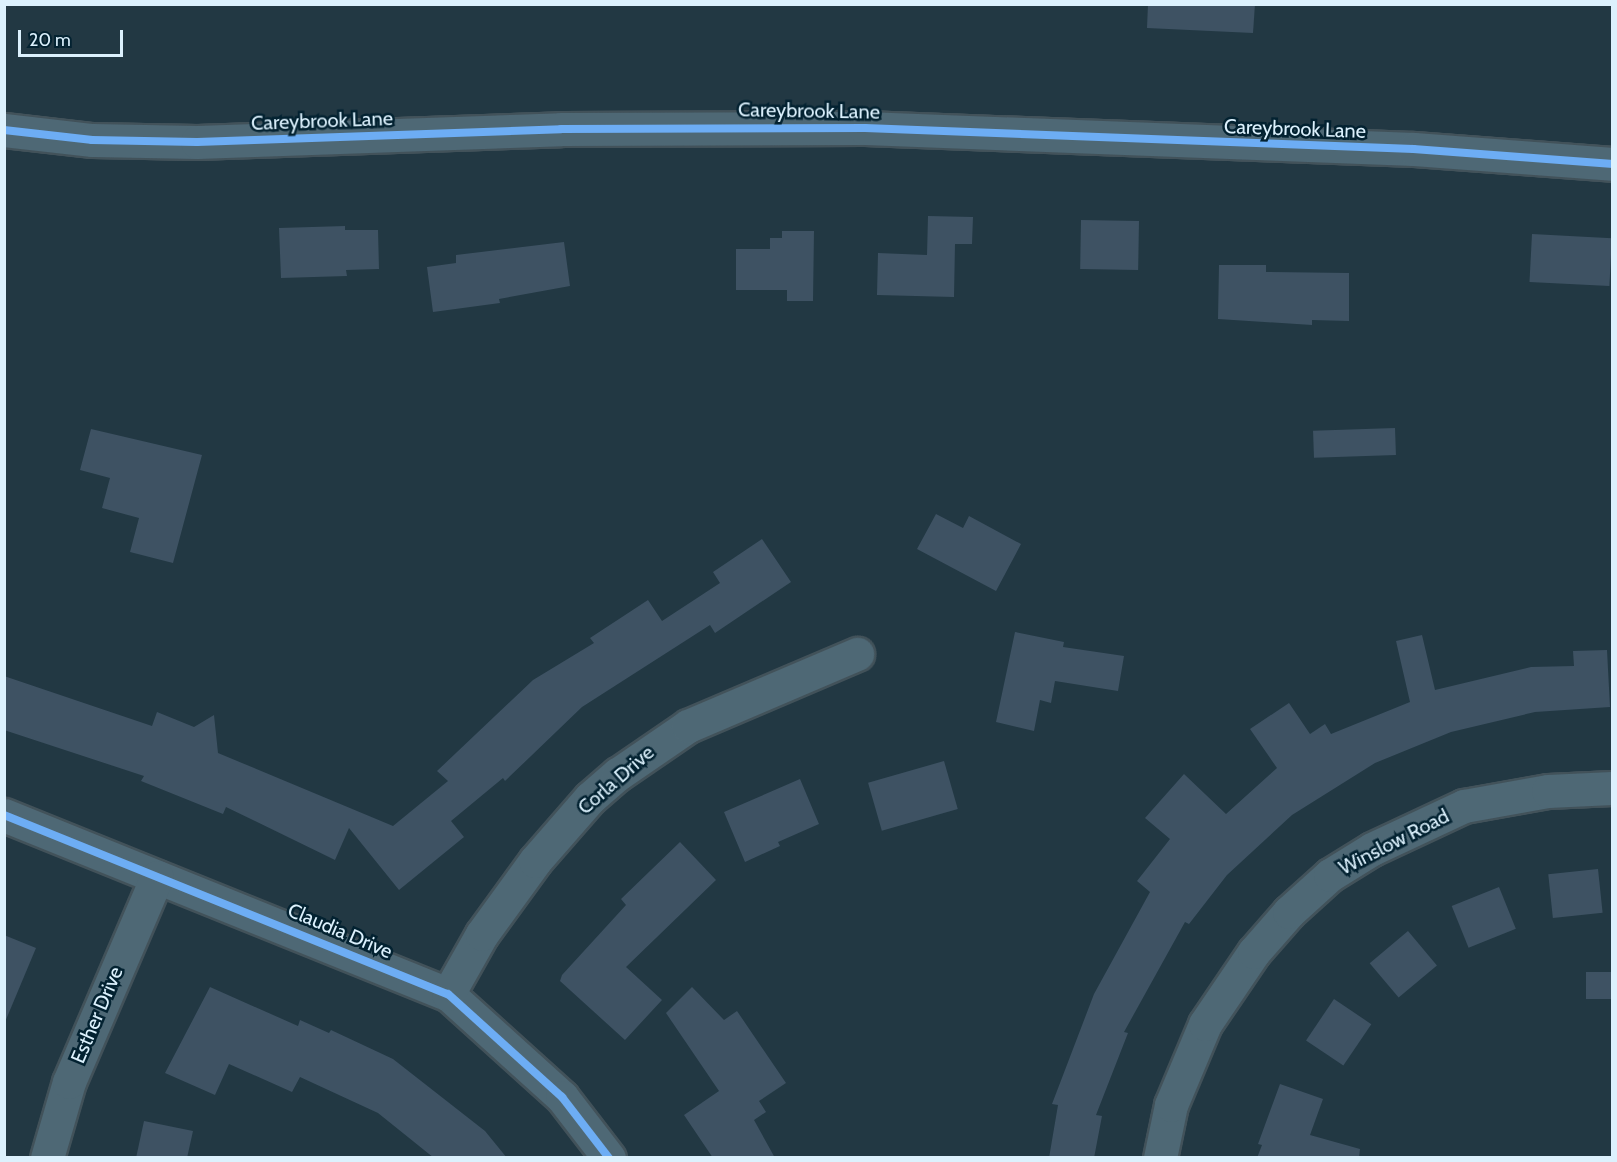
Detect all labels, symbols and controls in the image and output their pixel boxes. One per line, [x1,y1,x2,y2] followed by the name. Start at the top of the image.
[21,18,126,56] scale bar
[29,29,71,51] text: 20 m
[738,98,880,124] street label: Careybrook Lane
[251,107,393,135] street label: Careybrook Lane
[1224,115,1366,143] street label: Careybrook Lane
[573,740,659,820] street label: Corla Drive
[1335,804,1453,880] street label: Winslow Road
[284,898,396,964] street label: Claudia Drive
[66,963,128,1067] street label: Esther Drive

